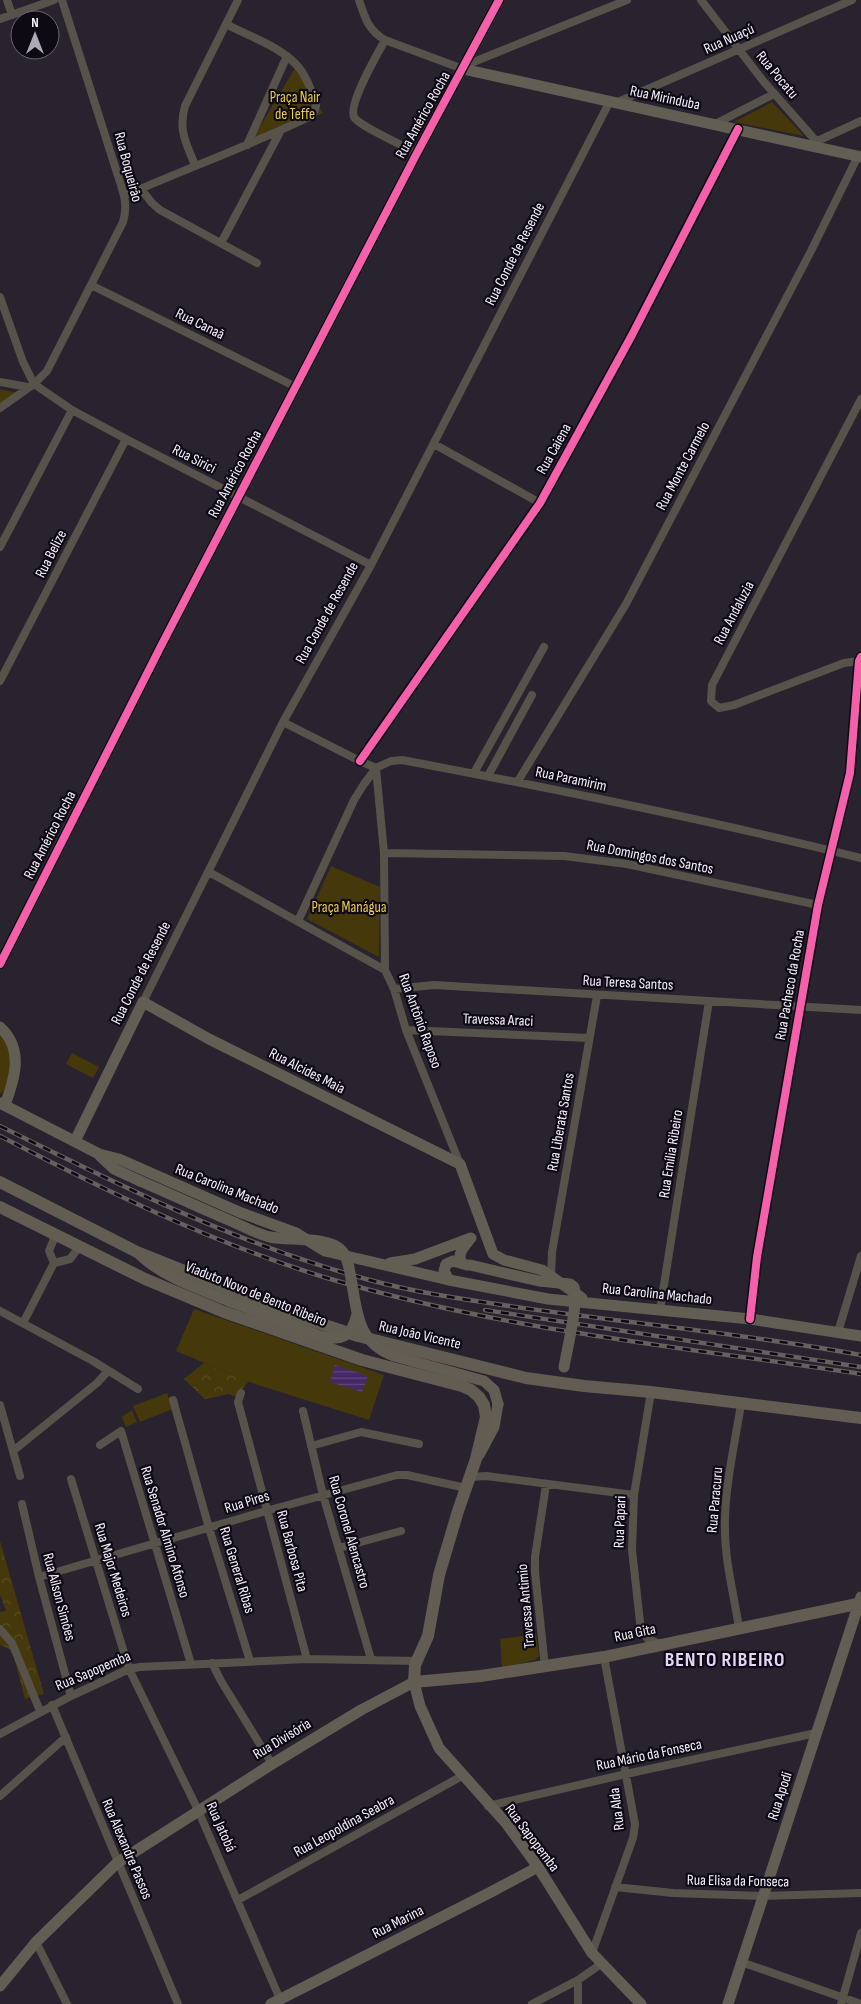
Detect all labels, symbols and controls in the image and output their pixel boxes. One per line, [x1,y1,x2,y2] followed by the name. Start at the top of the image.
[10,10,60,60] north arrow
[31,14,39,31] text: N
[701,19,757,59] street label: Rua Nuaçú
[752,47,802,103] street label: Rua Pocatu
[391,68,455,162] street label: Rua Américo Rocha
[628,81,702,115] street label: Rua Mirinduba
[270,88,321,124] park label: Praça Nair de Teffe
[110,130,146,204] street label: Rua Boqueirão
[481,199,549,309] street label: Rua Conde de Resende
[172,304,228,344] street label: Rua Canaã
[652,418,714,514] street label: Rua Monte Carmelo
[532,420,576,478] street label: Rua Caiena
[204,427,266,521] street label: Rua Américo Rocha
[169,440,219,478] street label: Rua Sirici
[31,527,71,581] street label: Rua Belize
[291,559,363,667] street label: Rua Conde de Resende
[709,578,759,648] street label: Rua Andaluzia
[534,762,608,796] street label: Rua Paramirim
[20,787,80,882] street label: Rua Américo Rocha
[585,835,715,879] street label: Rua Domingos dos Santos
[311,898,387,917] park label: Praça Manágua
[107,918,175,1028] street label: Rua Conde de Resende
[771,928,809,1042] street label: Rua Pacheco da Rocha
[394,971,446,1071] street label: Rua Antônio Raposo
[582,971,674,995] street label: Rua Teresa Santos
[462,1009,534,1031] street label: Travessa Araci
[266,1044,348,1098] street label: Rua Alcides Maia
[543,1071,579,1173] street label: Rua Liberata Santos
[655,1109,687,1199] street label: Rua Emília Ribeiro
[172,1160,282,1218] street label: Rua Carolina Machado
[182,1257,330,1331] street label: Viaduto Novo de Bento Ribeiro
[601,1279,713,1309] street label: Rua Carolina Machado
[377,1316,463,1354] street label: Rua João Vicente
[136,1464,194,1600] street label: Rua Senador Almino Afonso
[703,1466,727,1534] street label: Rua Paracuru
[324,1473,374,1591] street label: Rua Coronel Alencastro
[222,1486,272,1518] street label: Rua Pires
[610,1495,630,1548] street label: Rua Papari
[272,1508,312,1594] street label: Rua Barbosa Pita
[90,1521,136,1619] street label: Rua Major Medeiros
[215,1524,259,1616] street label: Rua General Ribas
[38,1551,80,1643] street label: Rua Aílson Simões
[513,1563,539,1649] street label: Travessa Antimio
[613,1619,658,1647] street label: Rua Gita
[53,1647,134,1695] street label: Rua Sapopemba
[665,1648,785,1672] district label: BENTO RIBEIRO
[249,1714,315,1764] street label: Rua Divisória
[595,1735,704,1775] street label: Rua Mário da Fonseca
[763,1769,797,1822] street label: Rua Apodi
[605,1786,629,1831] street label: Rua Alda
[290,1790,398,1861] street label: Rua Leopoldina Seabra
[97,1796,157,1902] street label: Rua Alexandre Passos
[202,1799,241,1855] street label: Rua Jatobá
[500,1800,564,1876] street label: Rua Sapopemba
[687,1871,790,1891] street label: Rua Elisa da Fonseca
[369,1901,427,1943] street label: Rua Marina

